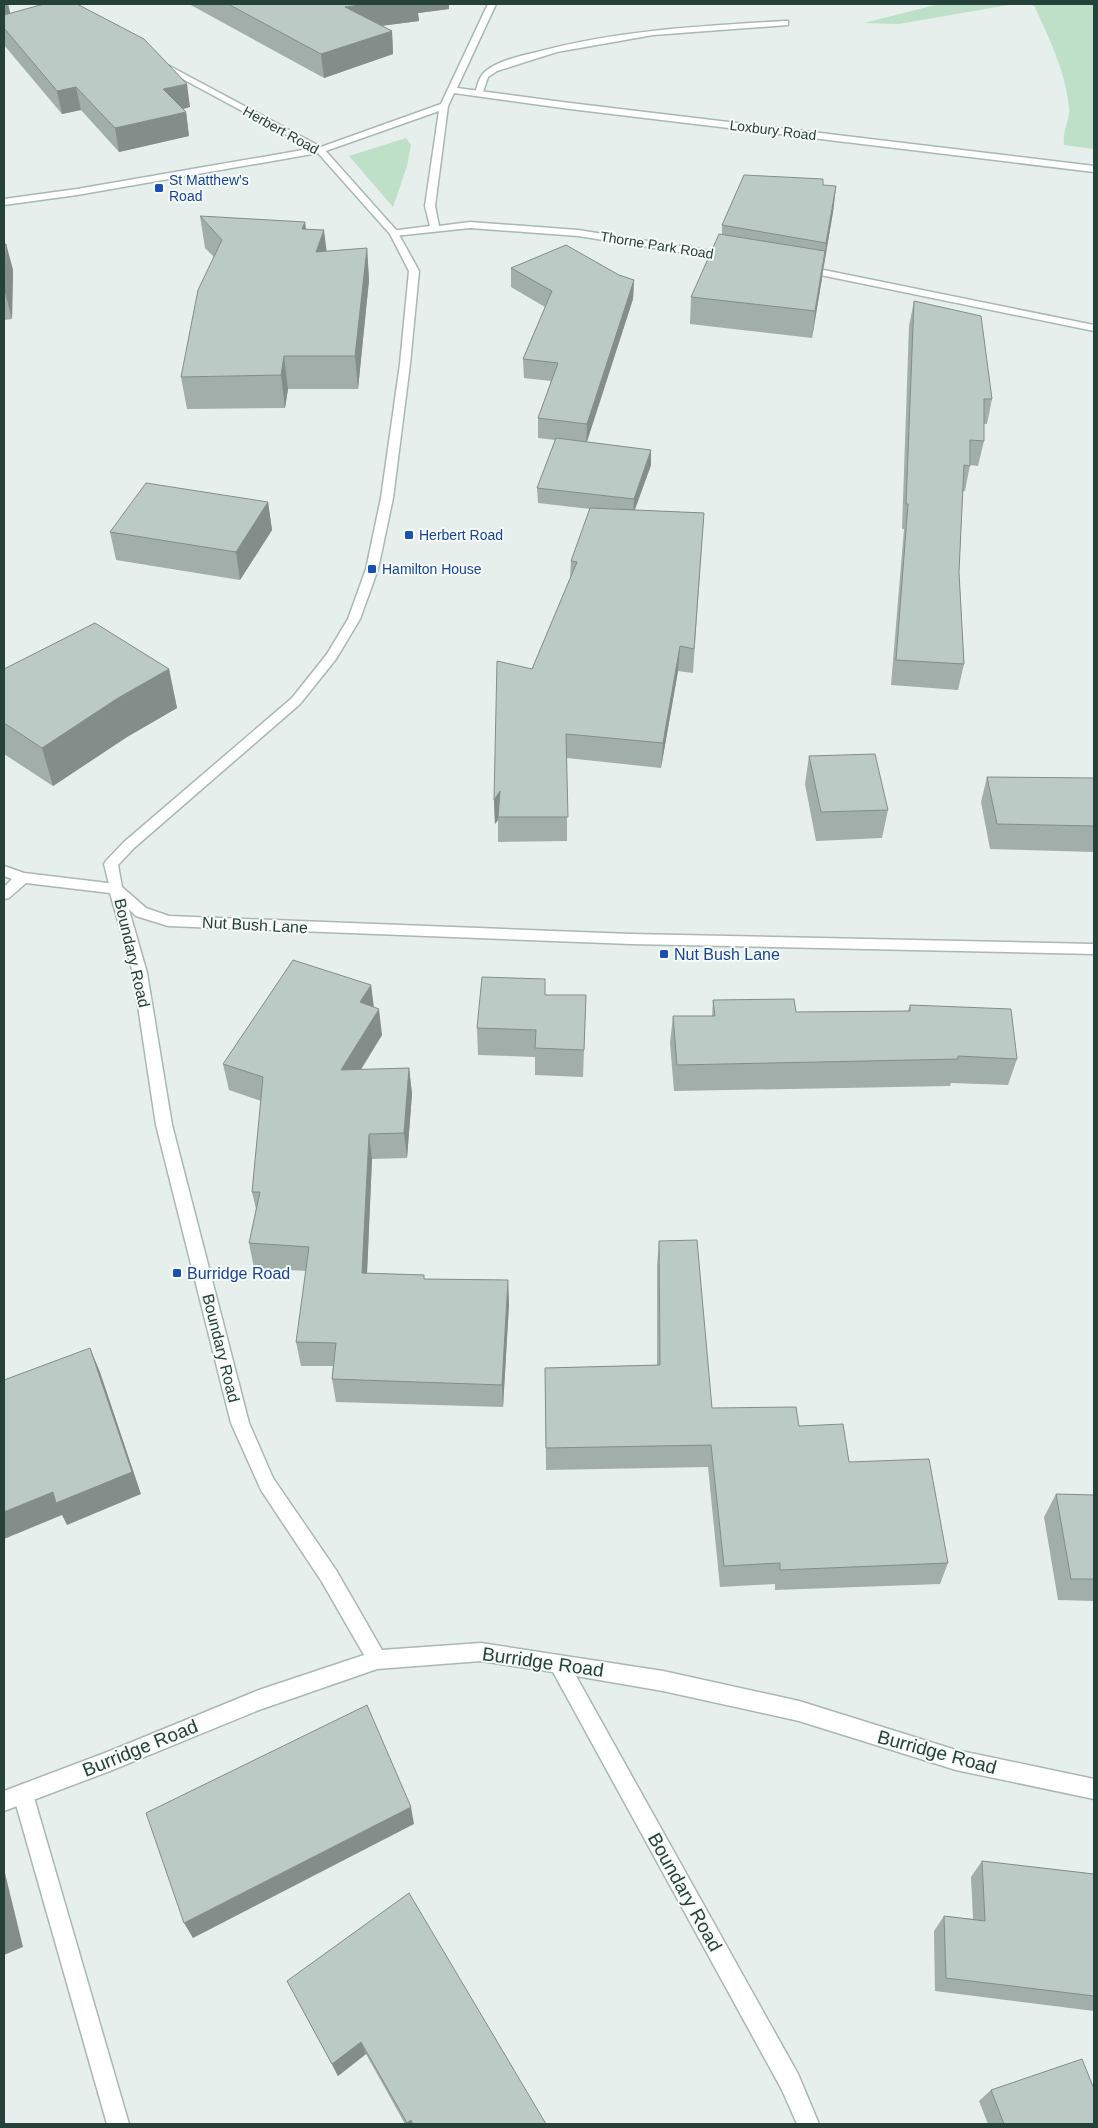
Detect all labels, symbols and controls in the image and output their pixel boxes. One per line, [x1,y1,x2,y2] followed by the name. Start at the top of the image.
[240,103,322,157] street label: Herbert Road
[729,117,817,143] street label: Loxbury Road
[169,172,249,204] place label: St Matthew's Road
[153,182,165,194] marker: St Matthew's Road
[599,228,715,262] street label: Thorne Park Road
[419,527,503,543] place label: Herbert Road
[403,529,415,541] marker: Herbert Road
[382,561,482,577] place label: Hamilton House
[366,563,378,575] marker: Hamilton House
[111,897,153,1009] street label: Boundary Road
[202,914,308,936] street label: Nut Bush Lane
[674,946,780,963] place label: Nut Bush Lane
[658,948,670,960] marker: Nut Bush Lane
[187,1265,290,1282] place label: Burridge Road
[171,1267,183,1279] marker: Burridge Road
[199,1292,243,1404] street label: Boundary Road
[481,1643,605,1681] street label: Burridge Road
[79,1715,201,1781] street label: Burridge Road
[875,1726,999,1778] street label: Burridge Road
[644,1829,726,1955] street label: Boundary Road

